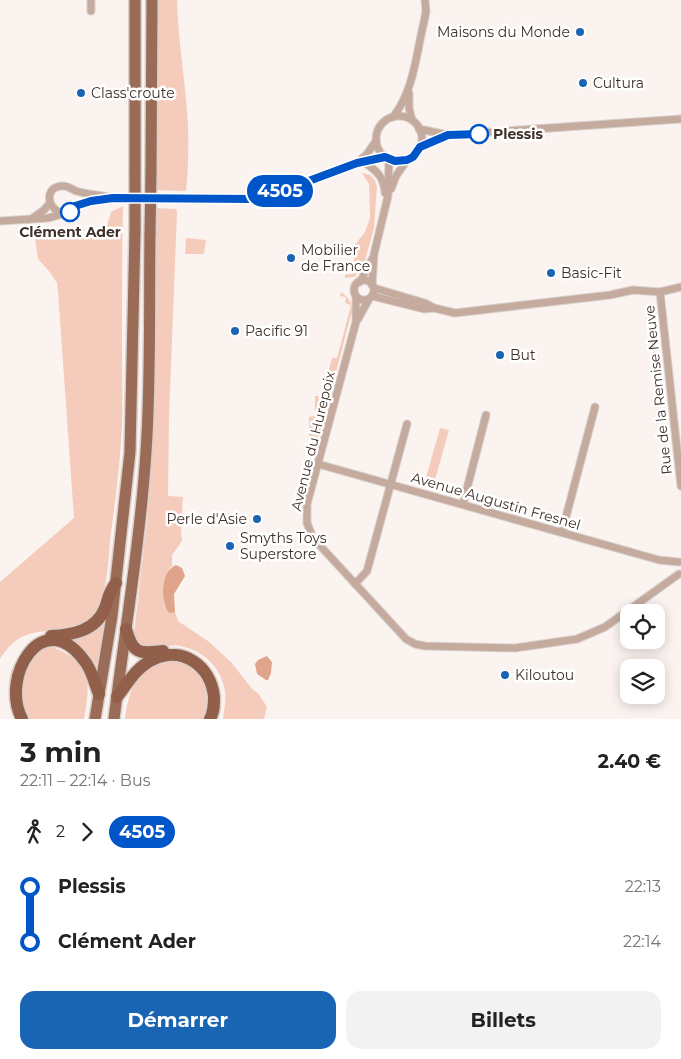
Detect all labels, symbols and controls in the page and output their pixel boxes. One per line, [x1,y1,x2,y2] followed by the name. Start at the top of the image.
[437,23,570,41] place label: Maisons du Monde
[574,26,586,38] marker: Maisons du Monde
[593,74,644,92] place label: Cultura
[577,77,589,89] marker: Cultura
[91,84,175,102] place label: Class'croute
[75,87,87,99] marker: Class'croute
[469,124,489,144] marker: Plessis
[493,125,543,143] place label: Plessis
[245,175,315,207] line badge: 4505
[257,180,303,202] text: 4505
[60,202,80,222] marker: Clément Ader
[19,223,121,241] place label: Clément Ader
[301,241,370,275] place label: Mobilier de France
[285,252,297,264] marker: Mobilier de France
[561,264,622,282] place label: Basic-Fit
[545,267,557,279] marker: Basic-Fit
[640,304,676,476] street label: Rue de la Remise Neuve
[245,322,308,340] place label: Pacific 91
[229,325,241,337] marker: Pacific 91
[510,346,536,364] place label: But
[494,349,506,361] marker: But
[287,369,339,513] street label: Avenue du Hurepoix
[409,468,583,534] street label: Avenue Augustin Fresnel
[167,510,247,528] place label: Perle d'Asie
[251,513,263,525] marker: Perle d'Asie
[240,529,327,563] place label: Smyths Toys Superstore
[224,540,236,552] marker: Smyths Toys Superstore
[620,604,665,704] map controls
[620,604,665,649] button: locate
[620,659,665,704] button: layers
[515,666,574,684] place label: Kiloutou
[499,669,511,681] marker: Kiloutou
[20,735,102,769] text: 3 min
[598,750,661,773] text: 2.40 €
[20,771,150,790] text: 22:11 – 22:14 · Bus
[20,818,48,846] icon: walk
[73,818,101,846] icon: forward
[119,821,165,843] text: 4505
[56,822,65,841] text: 2
[58,875,126,898] text: Plessis
[625,877,661,896] text: 22:13
[58,930,196,953] text: Clément Ader
[623,932,661,951] text: 22:14
[20,991,336,1049] button: Démarrer
[346,991,661,1049] button: Billets

